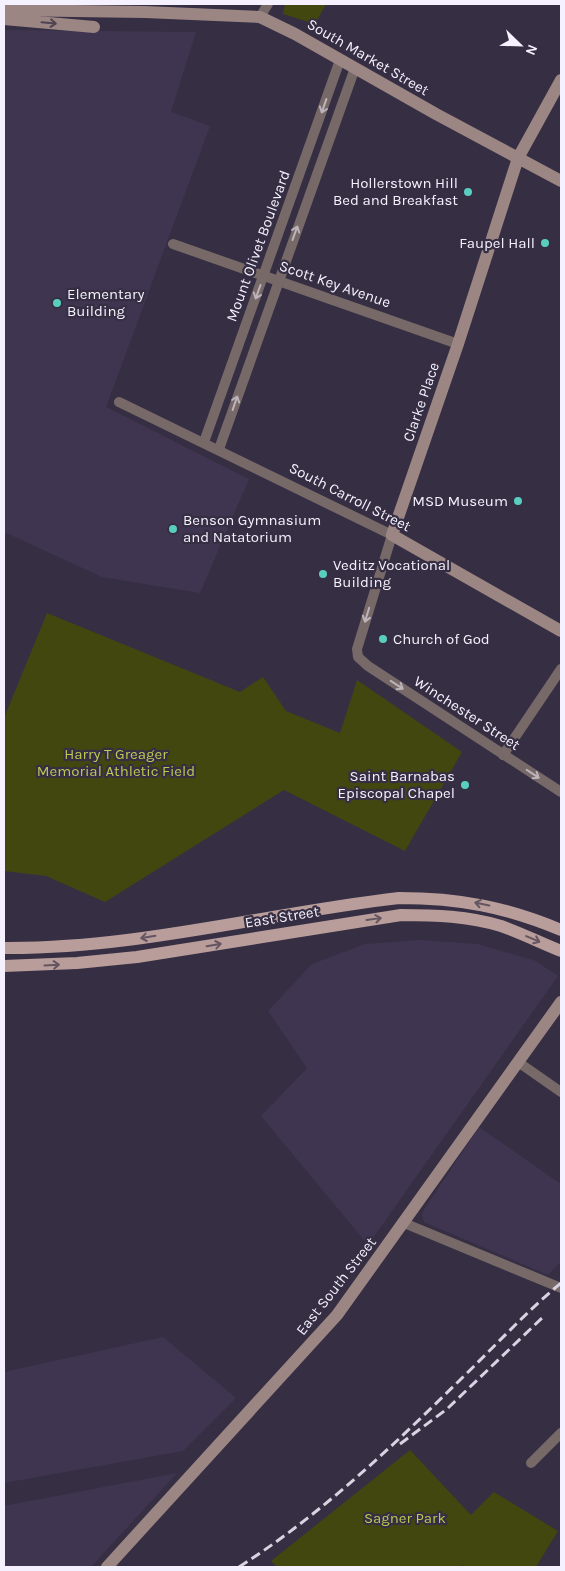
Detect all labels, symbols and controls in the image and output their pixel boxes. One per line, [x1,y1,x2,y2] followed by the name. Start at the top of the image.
[304,15,432,99] street label: South Market Street
[41,18,57,28] one-way arrow
[495,20,545,70] north arrow
[522,42,541,58] text: N
[319,98,328,113] one-way arrow
[222,168,294,324] street label: Mount Olivet Boulevard
[333,174,458,209] place label: Hollerstown Hill Bed and Breakfast
[462,186,474,198] marker: Hollerstown Hill Bed and Breakfast
[291,226,300,241] one-way arrow
[459,234,535,252] place label: Faupel Hall
[539,237,551,249] marker: Faupel Hall
[277,257,393,311] street label: Scott Key Avenue
[253,284,262,300] one-way arrow
[67,285,144,320] place label: Elementary Building
[51,297,63,309] marker: Elementary Building
[399,360,443,444] street label: Clarke Place
[231,395,240,411] one-way arrow
[286,459,414,536] street label: South Carroll Street
[412,492,508,510] place label: MSD Museum
[512,495,524,507] marker: MSD Museum
[183,511,321,546] place label: Benson Gymnasium and Natatorium
[167,523,179,535] marker: Benson Gymnasium and Natatorium
[333,556,450,591] place label: Veditz Vocational Building
[317,568,329,580] marker: Veditz Vocational Building
[362,607,372,623] one-way arrow
[393,630,490,648] place label: Church of God
[377,633,389,645] marker: Church of God
[411,672,524,754] street label: Winchester Street
[390,680,404,691] one-way arrow
[37,745,195,780] park label: Harry T Greager Memorial Athletic Field
[338,767,455,802] place label: Saint Barnabas Episcopal Chapel
[526,769,540,779] one-way arrow
[459,779,471,791] marker: Saint Barnabas Episcopal Chapel
[474,899,490,908] one-way arrow
[244,902,321,932] street label: East Street
[366,914,382,924] one-way arrow
[140,932,156,942] one-way arrow
[525,936,540,945] one-way arrow
[205,940,221,950] one-way arrow
[44,960,60,969] one-way arrow
[292,1233,380,1339] street label: East South Street
[364,1509,446,1527] park label: Sagner Park

